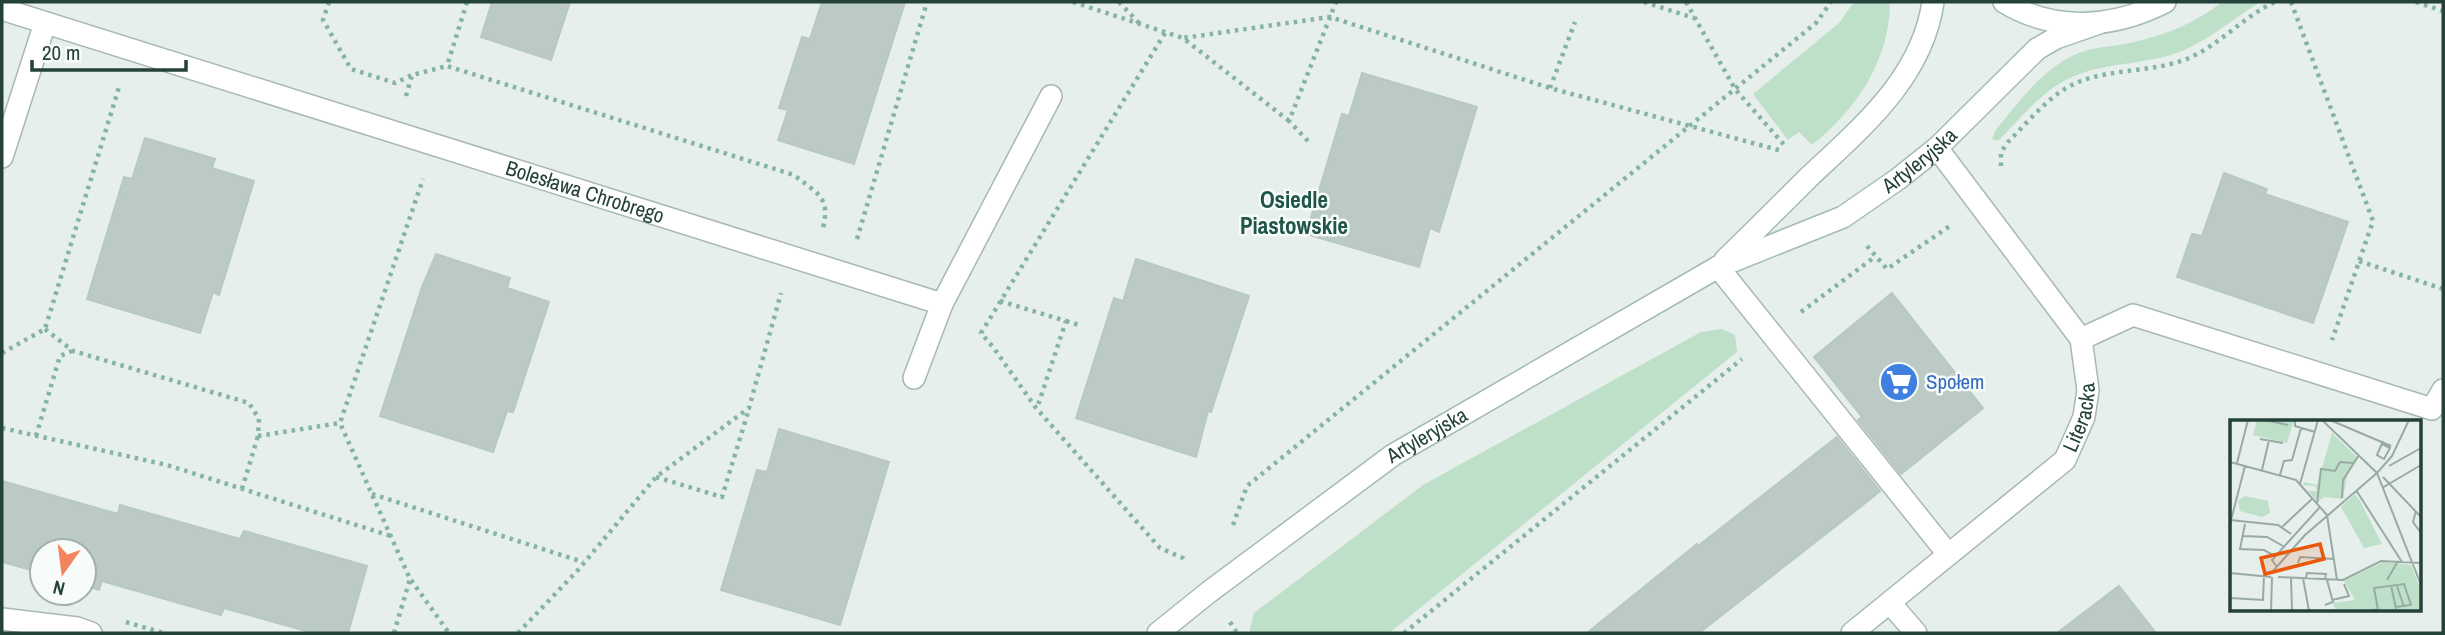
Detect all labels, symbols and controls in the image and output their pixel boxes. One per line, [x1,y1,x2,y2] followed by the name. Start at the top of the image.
[32,28,186,72] scale bar
[42,38,80,67] text: 20 m
[1875,121,1963,200] street label: Artyleryjska
[502,153,668,230] street label: Bolesława Chrobrego
[1240,184,1348,241] district label: Osiedle Piastowskie
[1878,361,1920,403] supermarket icon: Społem
[1926,367,1984,396] place label: Społem
[2055,381,2102,456] street label: Literacka
[1380,400,1473,470] street label: Artyleryjska
[2230,420,2420,610] inset map
[28,537,98,607] north arrow
[50,575,67,602] text: N

